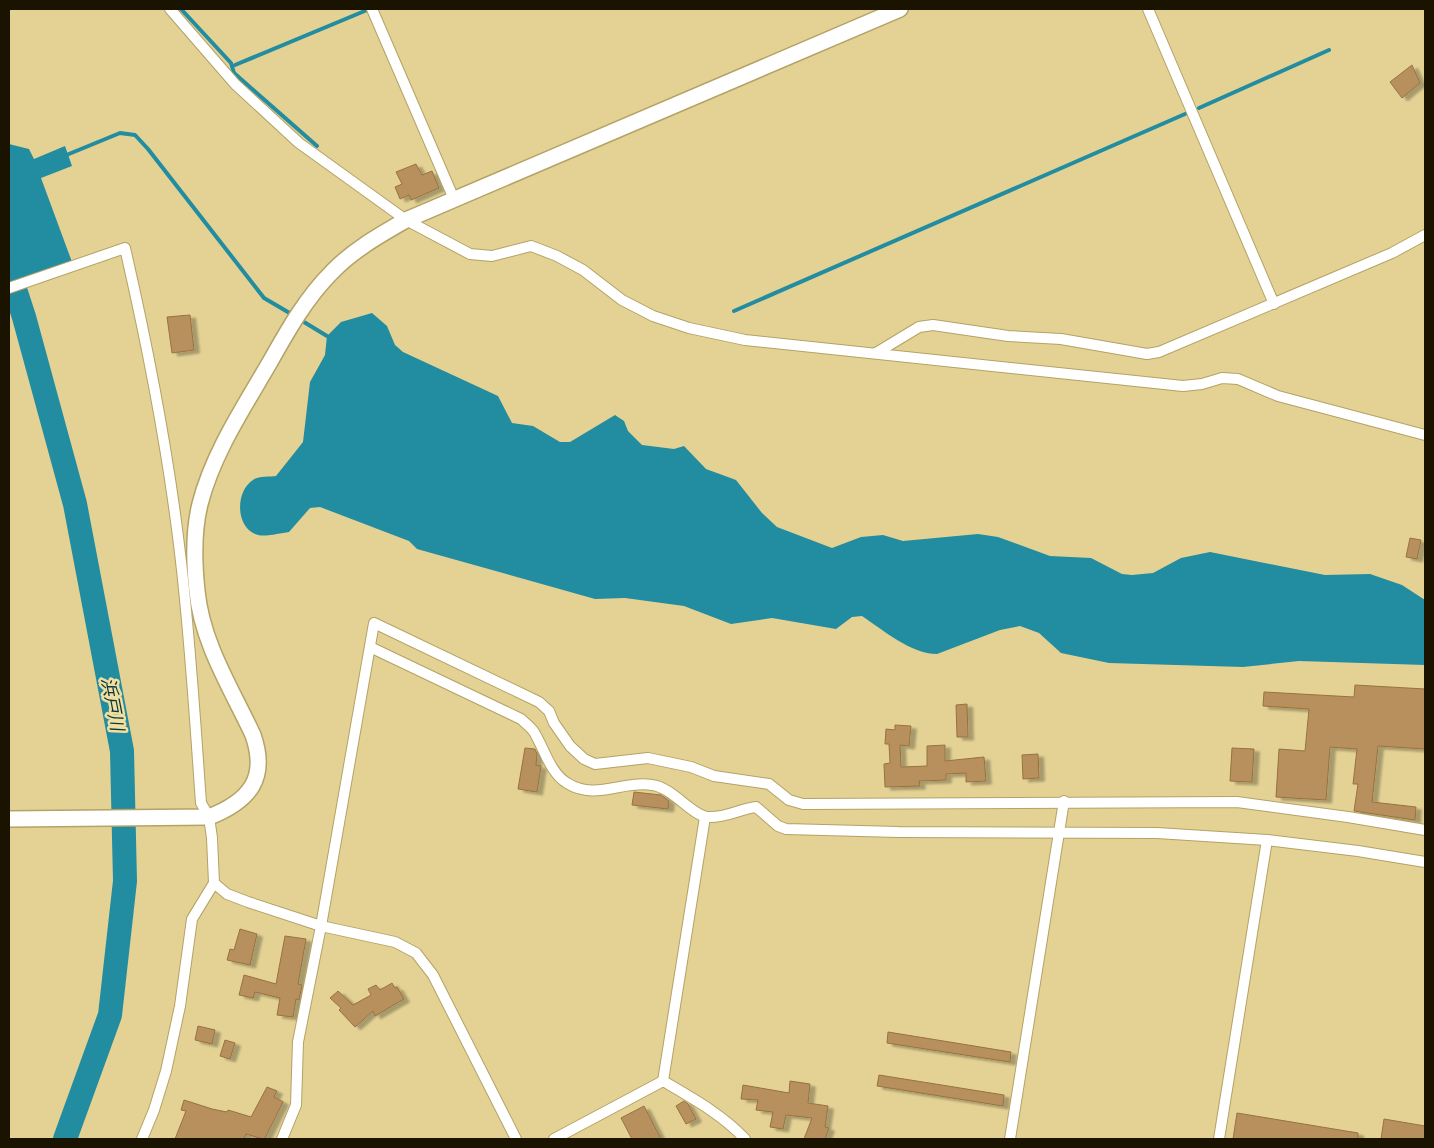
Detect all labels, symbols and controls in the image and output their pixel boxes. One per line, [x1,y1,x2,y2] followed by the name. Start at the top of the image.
[98,675,129,734] water label: 浜戸川

